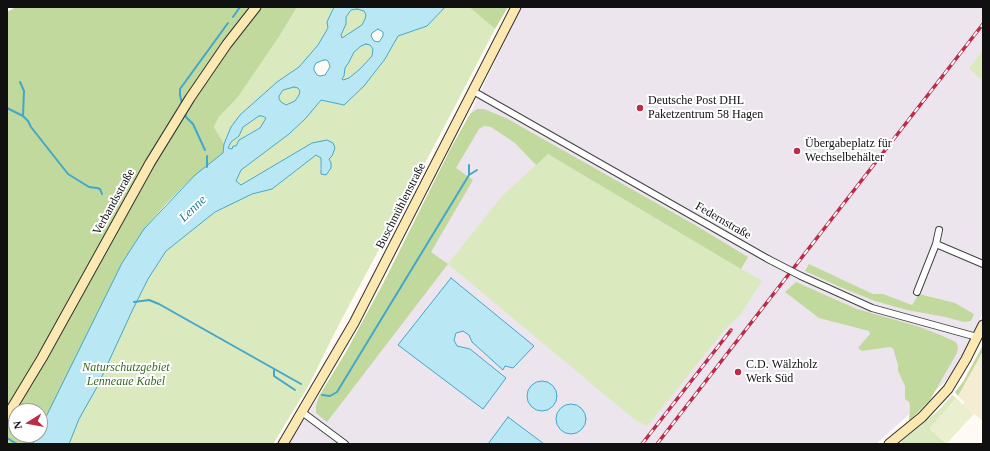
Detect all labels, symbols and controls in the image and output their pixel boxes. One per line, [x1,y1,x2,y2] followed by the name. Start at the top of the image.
[648,94,763,122] place label: Deutsche Post DHL Paketzentrum 58 Hagen
[635,103,645,113] marker: Deutsche Post DHL Paketzentrum 58 Hagen
[805,137,892,165] place label: Übergabeplatz für Wechselbehälter
[792,146,802,156] marker: Übergabeplatz für Wechselbehälter
[373,161,429,251] street label: Buschmühlenstraße
[90,166,138,238] street label: Verbandsstraße
[176,192,210,226] water label: Lenne
[693,199,753,243] street label: Federnstraße
[746,358,818,386] place label: C.D. Wälzholz Werk Süd
[82,361,170,389] park label: Naturschutzgebiet Lenneaue Kabel
[733,367,743,377] marker: C.D. Wälzholz Werk Süd
[8,403,48,443] north arrow
[11,420,24,430] text: N

